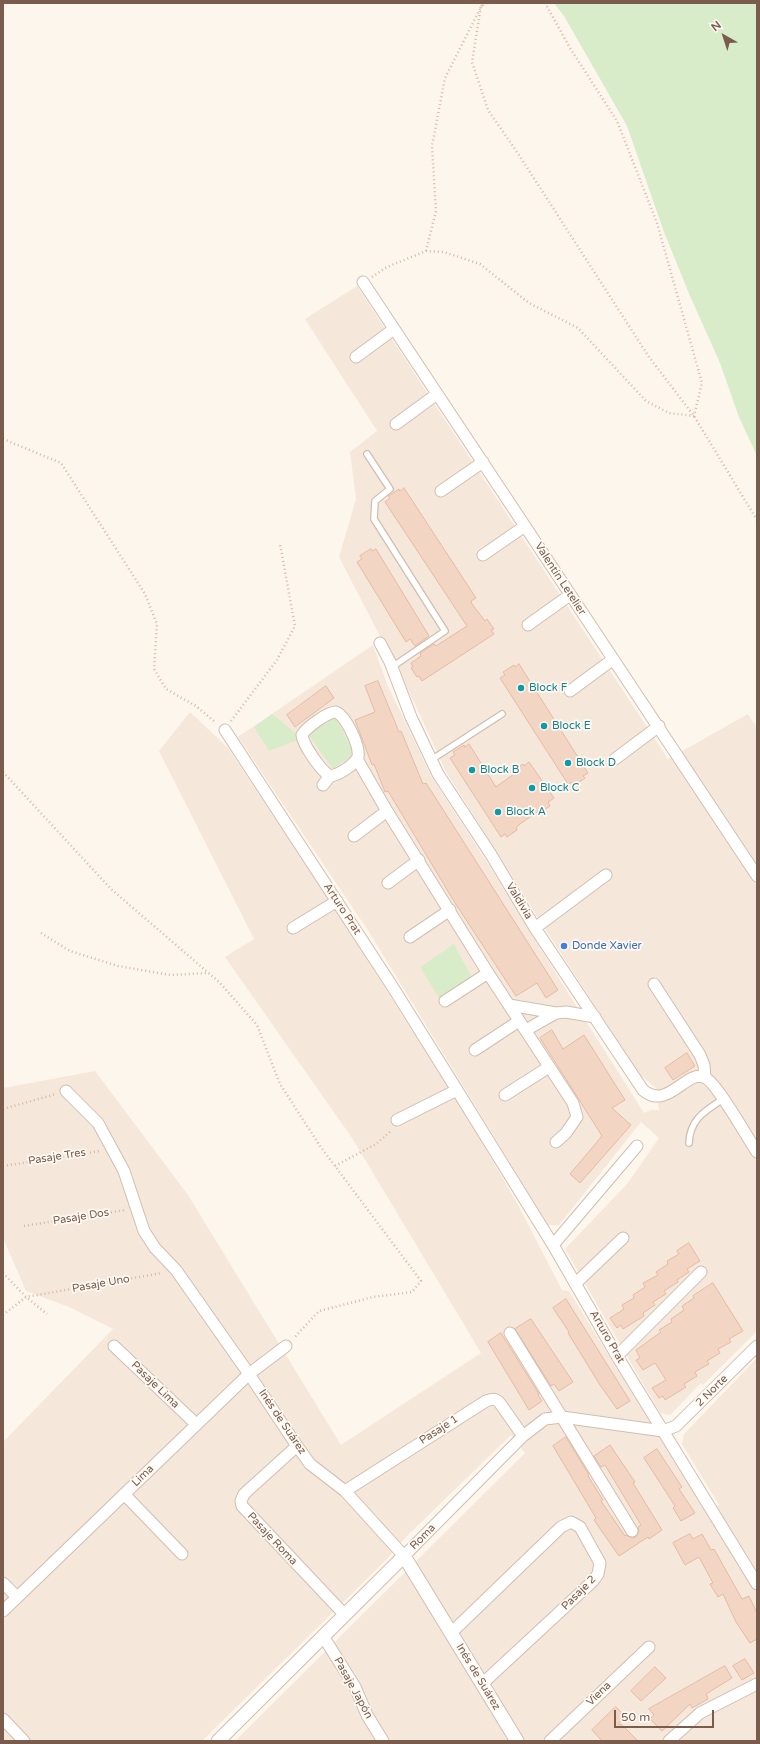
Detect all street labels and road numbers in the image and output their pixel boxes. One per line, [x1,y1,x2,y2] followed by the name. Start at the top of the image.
[532,540,588,618] street label: Valentín Letelier
[503,880,535,922] street label: Valdivia
[321,881,363,937] street label: Arturo Prat
[27,1146,87,1168] street label: Pasaje Tres
[52,1206,110,1228] street label: Pasaje Dos
[71,1272,131,1296] street label: Pasaje Uno
[587,1308,627,1366] street label: Arturo Prat
[128,1359,182,1411] street label: Pasaje Lima
[693,1372,731,1410] street label: 2 Norte
[255,1387,309,1457] street label: Inés de Suárez
[417,1413,461,1447] street label: Pasaje 1
[129,1462,157,1490] street label: Lima
[244,1510,300,1568] street label: Pasaje Roma
[407,1521,439,1553] street label: Roma
[559,1573,599,1613] street label: Pasaje 2
[453,1641,503,1713] street label: Inés de Suárez
[331,1655,375,1721] street label: Pasaje Japón
[584,1679,614,1709] street label: Viena

